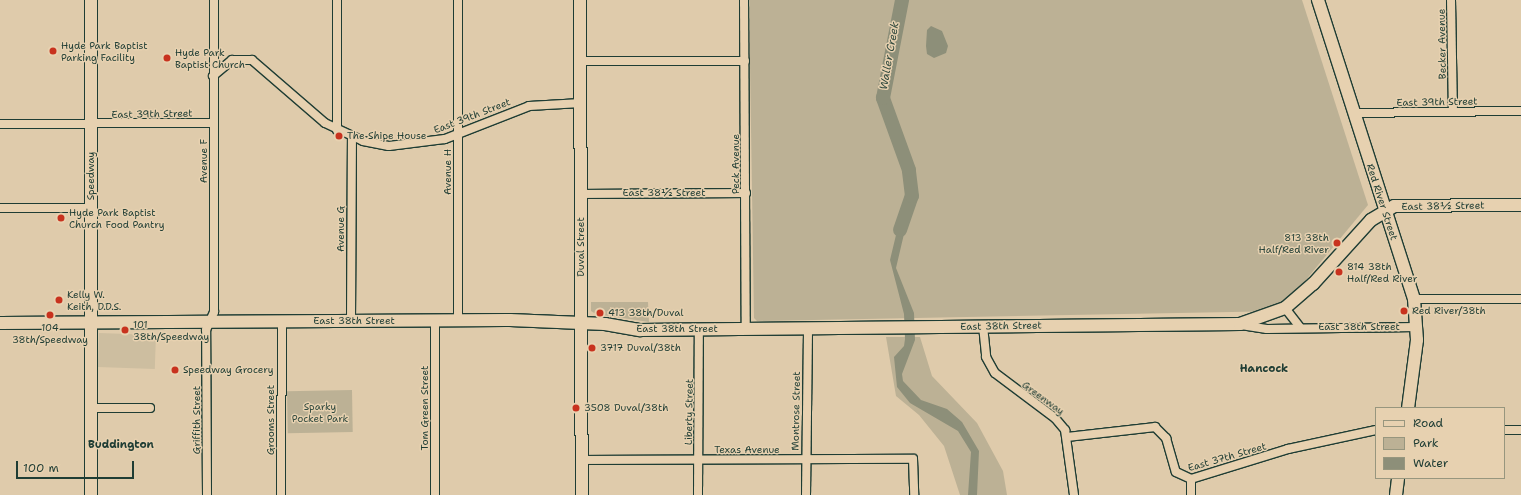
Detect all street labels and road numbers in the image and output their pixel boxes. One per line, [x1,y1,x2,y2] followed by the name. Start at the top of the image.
[1435,9,1449,79] street label: Becker Avenue
[1396,95,1478,109] street label: East 39th Street
[432,96,512,136] street label: East 39th Street
[111,107,193,121] street label: East 39th Street
[730,134,742,194] street label: Peck Avenue
[198,139,210,183] street label: Avenue F
[442,149,454,195] street label: Avenue H
[85,152,97,200] street label: Speedway
[1364,162,1400,242] street label: Red River Street
[622,187,706,199] street label: East 38½ Street
[1401,199,1485,213] street label: East 38½ Street
[335,206,347,252] street label: Avenue G
[575,217,587,277] street label: Duval Street
[313,315,395,327] street label: East 38th Street
[960,319,1042,333] street label: East 38th Street
[1318,321,1400,333] street label: East 38th Street
[636,323,718,335] street label: East 38th Street
[419,366,431,450] street label: Tom Green Street
[789,371,803,451] street label: Montrose Street
[682,379,696,445] street label: Liberty Street
[1020,379,1066,417] street label: Greenway
[265,385,277,455] street label: Grooms Street
[191,386,203,454] street label: Griffith Street
[1186,440,1268,474] street label: East 37th Street
[714,444,780,456] street label: Texas Avenue

